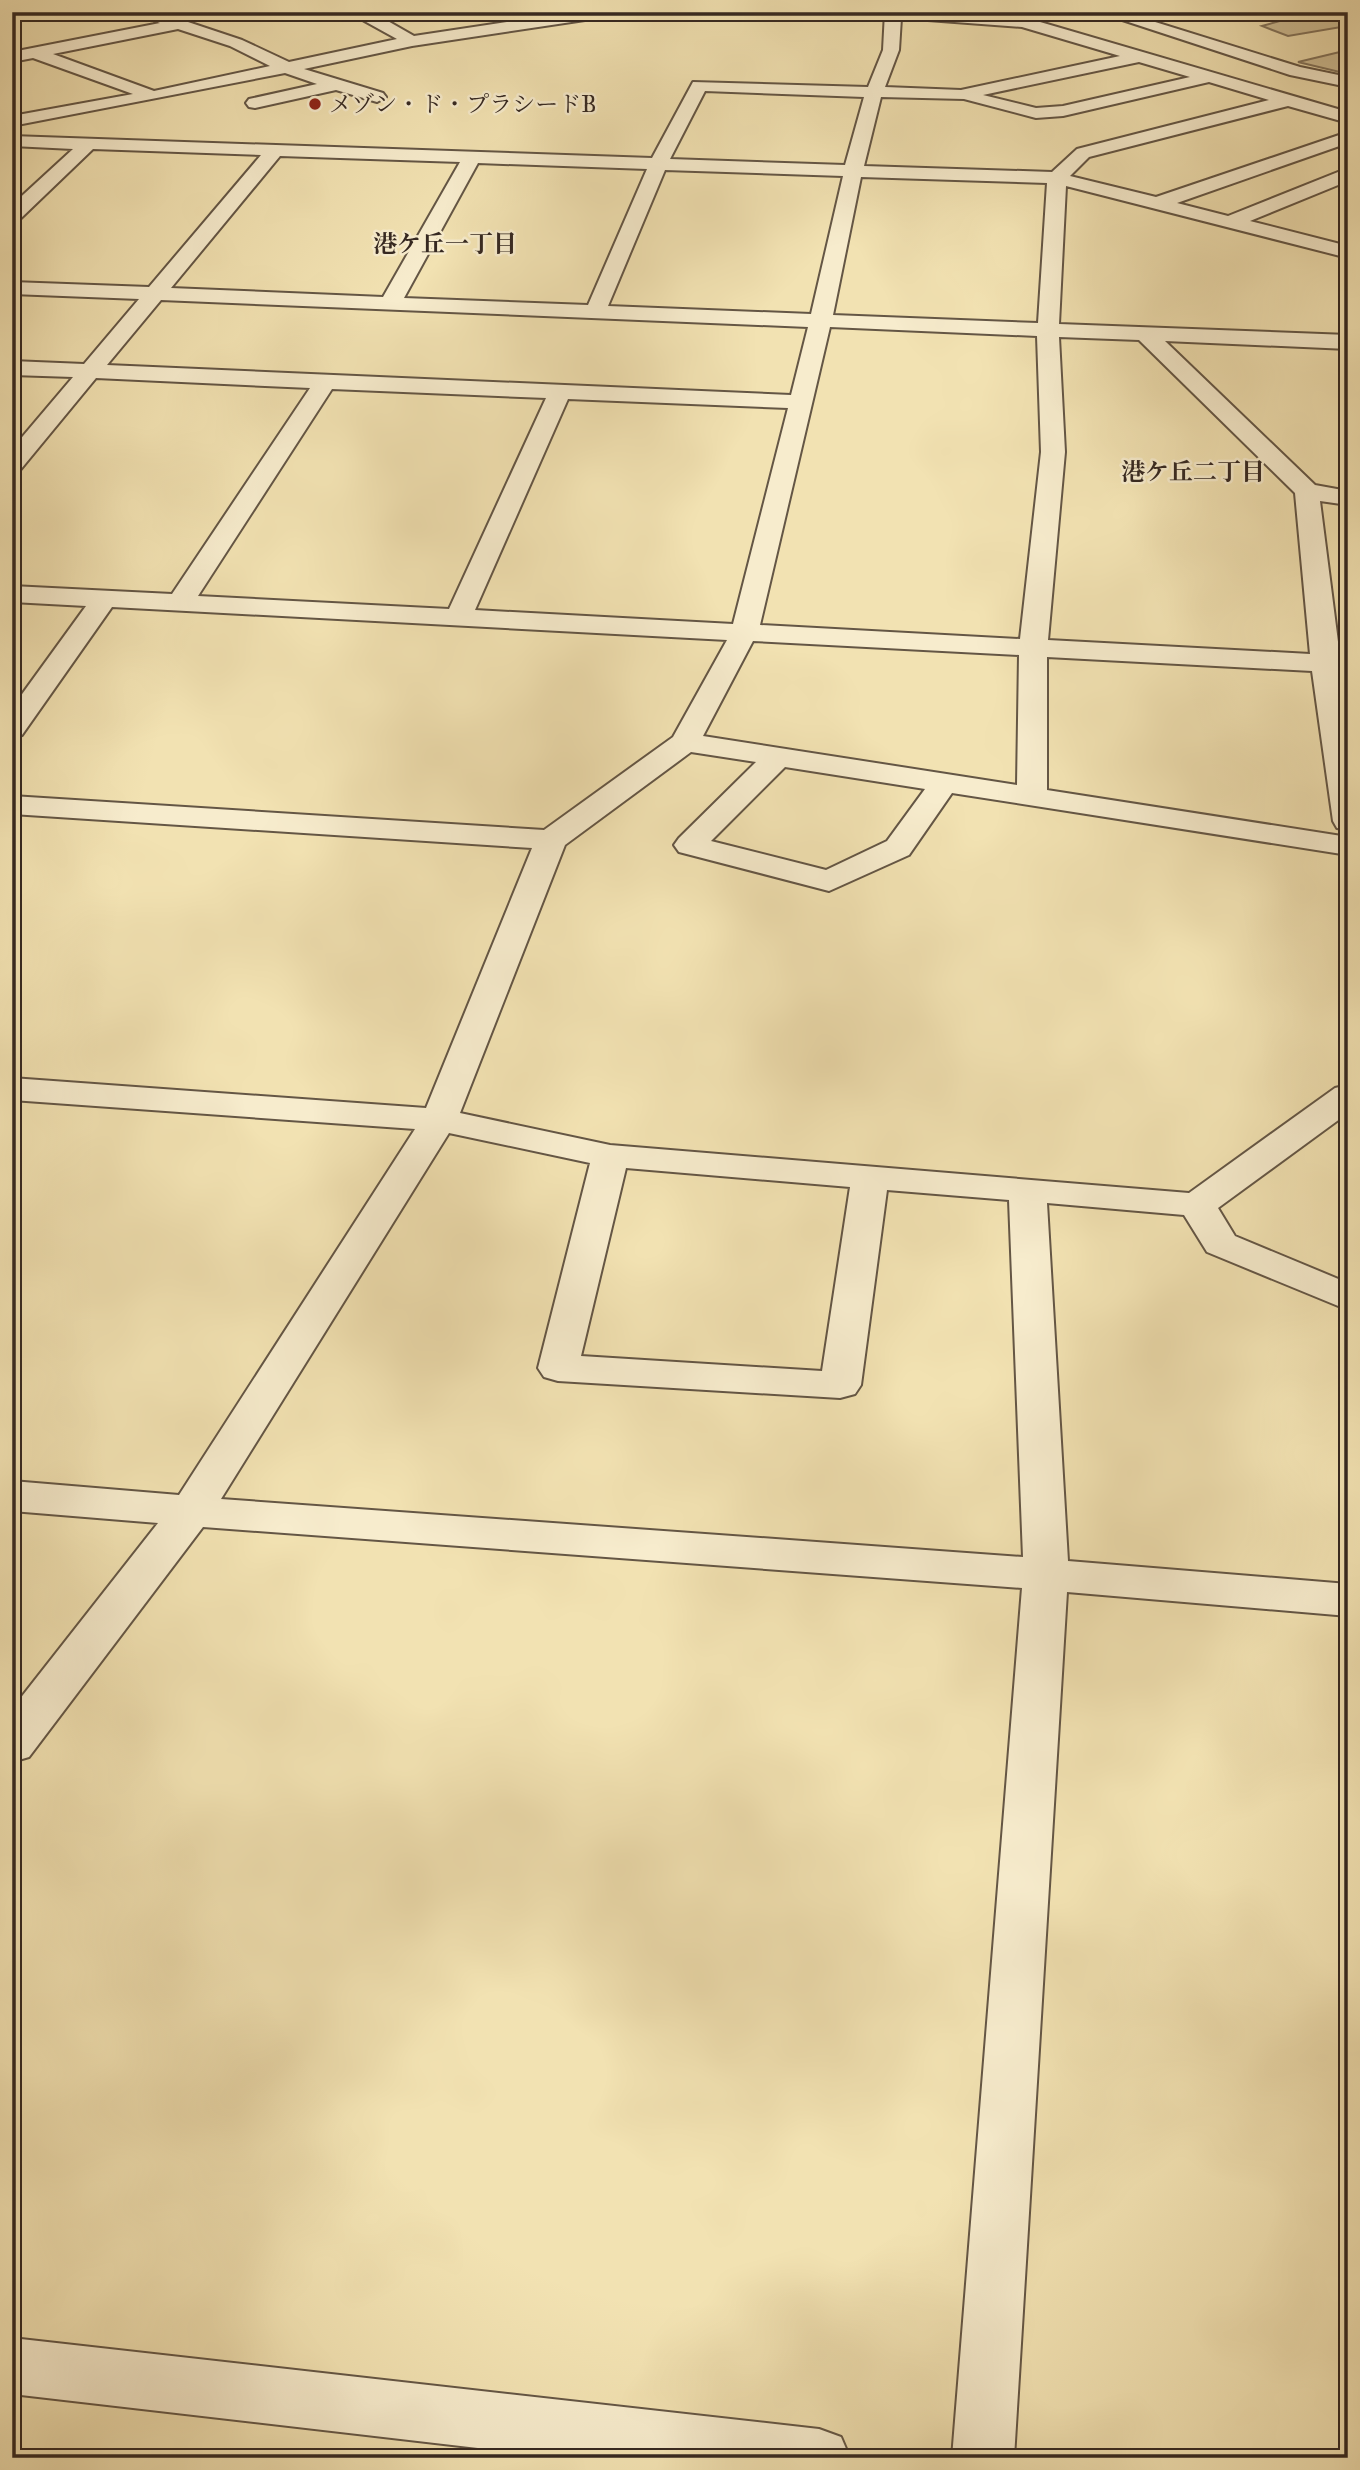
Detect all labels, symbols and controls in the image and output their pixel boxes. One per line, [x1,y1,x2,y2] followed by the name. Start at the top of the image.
[329,90,597,118] place label: メゾン・ド・プラシードB
[307,96,323,112] marker: メゾン・ド・プラシードB
[373,229,517,259] district label: 港ケ丘一丁目
[1121,457,1265,487] district label: 港ケ丘二丁目

